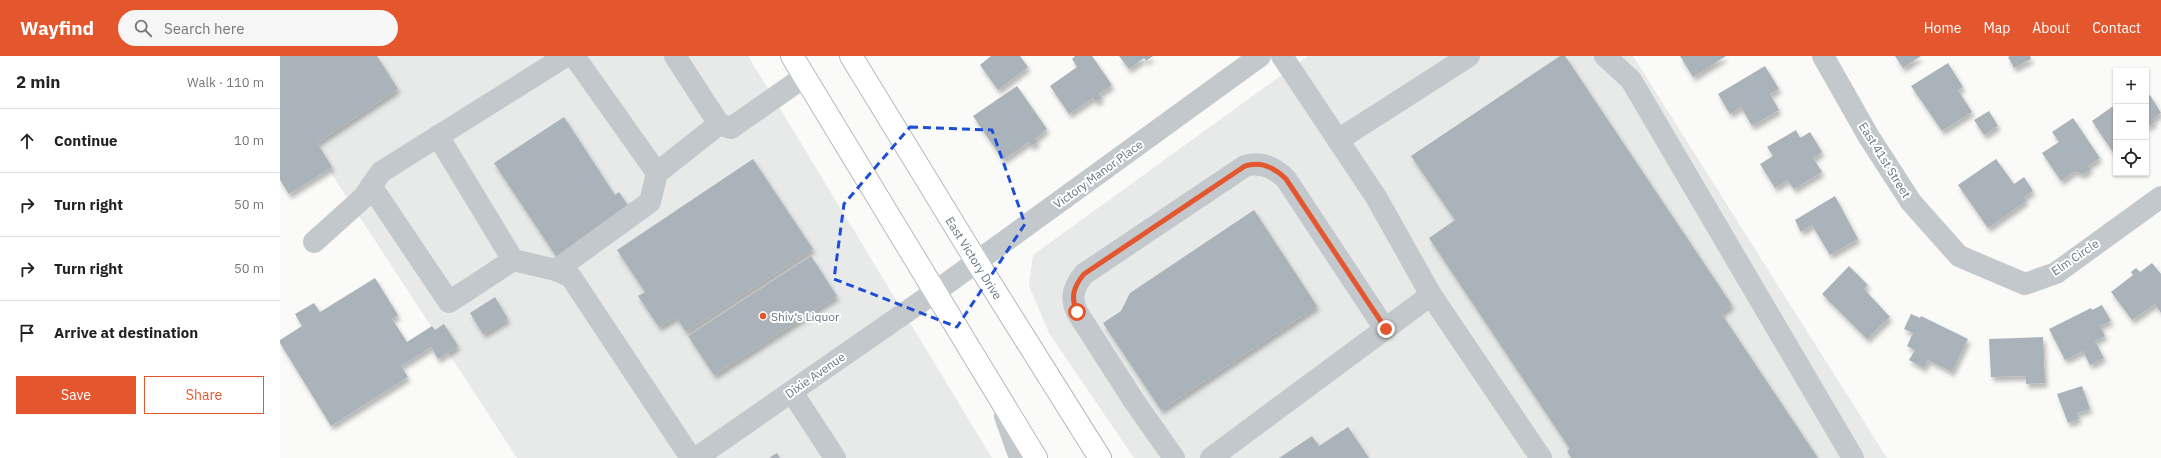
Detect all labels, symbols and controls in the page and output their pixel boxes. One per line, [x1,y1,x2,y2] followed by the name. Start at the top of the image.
[118,10,398,46] search box
[20,16,94,40] text: Wayfind
[132,17,154,39] icon: search
[164,19,244,38] text: Search here
[1924,19,1961,37] text: Home
[1983,19,2010,37] text: Map
[2032,19,2070,37] text: About
[2092,19,2141,37] text: Contact
[2113,68,2149,176] map controls
[2113,68,2149,104] button: +
[16,71,60,93] text: 2 min
[187,74,264,91] text: Walk · 110 m
[2113,104,2149,140] button: −
[1856,119,1914,201] street label: East 41st Street
[16,130,38,152] icon: ahead
[54,131,118,150] text: Continue
[234,132,264,149] text: 10 m
[1050,136,1146,212] street label: Victory Manor Place
[2113,140,2149,176] button: locate
[16,194,38,216] icon: right
[54,195,123,214] text: Turn right
[234,196,264,213] text: 50 m
[943,214,1006,302] street label: East Victory Drive
[2048,235,2102,278] street label: Elm Circle
[16,258,38,280] icon: right
[54,259,123,278] text: Turn right
[234,260,264,277] text: 50 m
[1068,303,1086,321] route start
[771,309,840,324] place label: Shiv’s Liquor
[758,311,768,321] marker: Shiv’s Liquor
[1377,320,1395,338] route end
[16,322,38,344] icon: arrive
[54,323,198,342] text: Arrive at destination
[782,349,848,401] street label: Dixie Avenue
[16,376,136,414] button: Save
[144,376,264,414] button: Share

